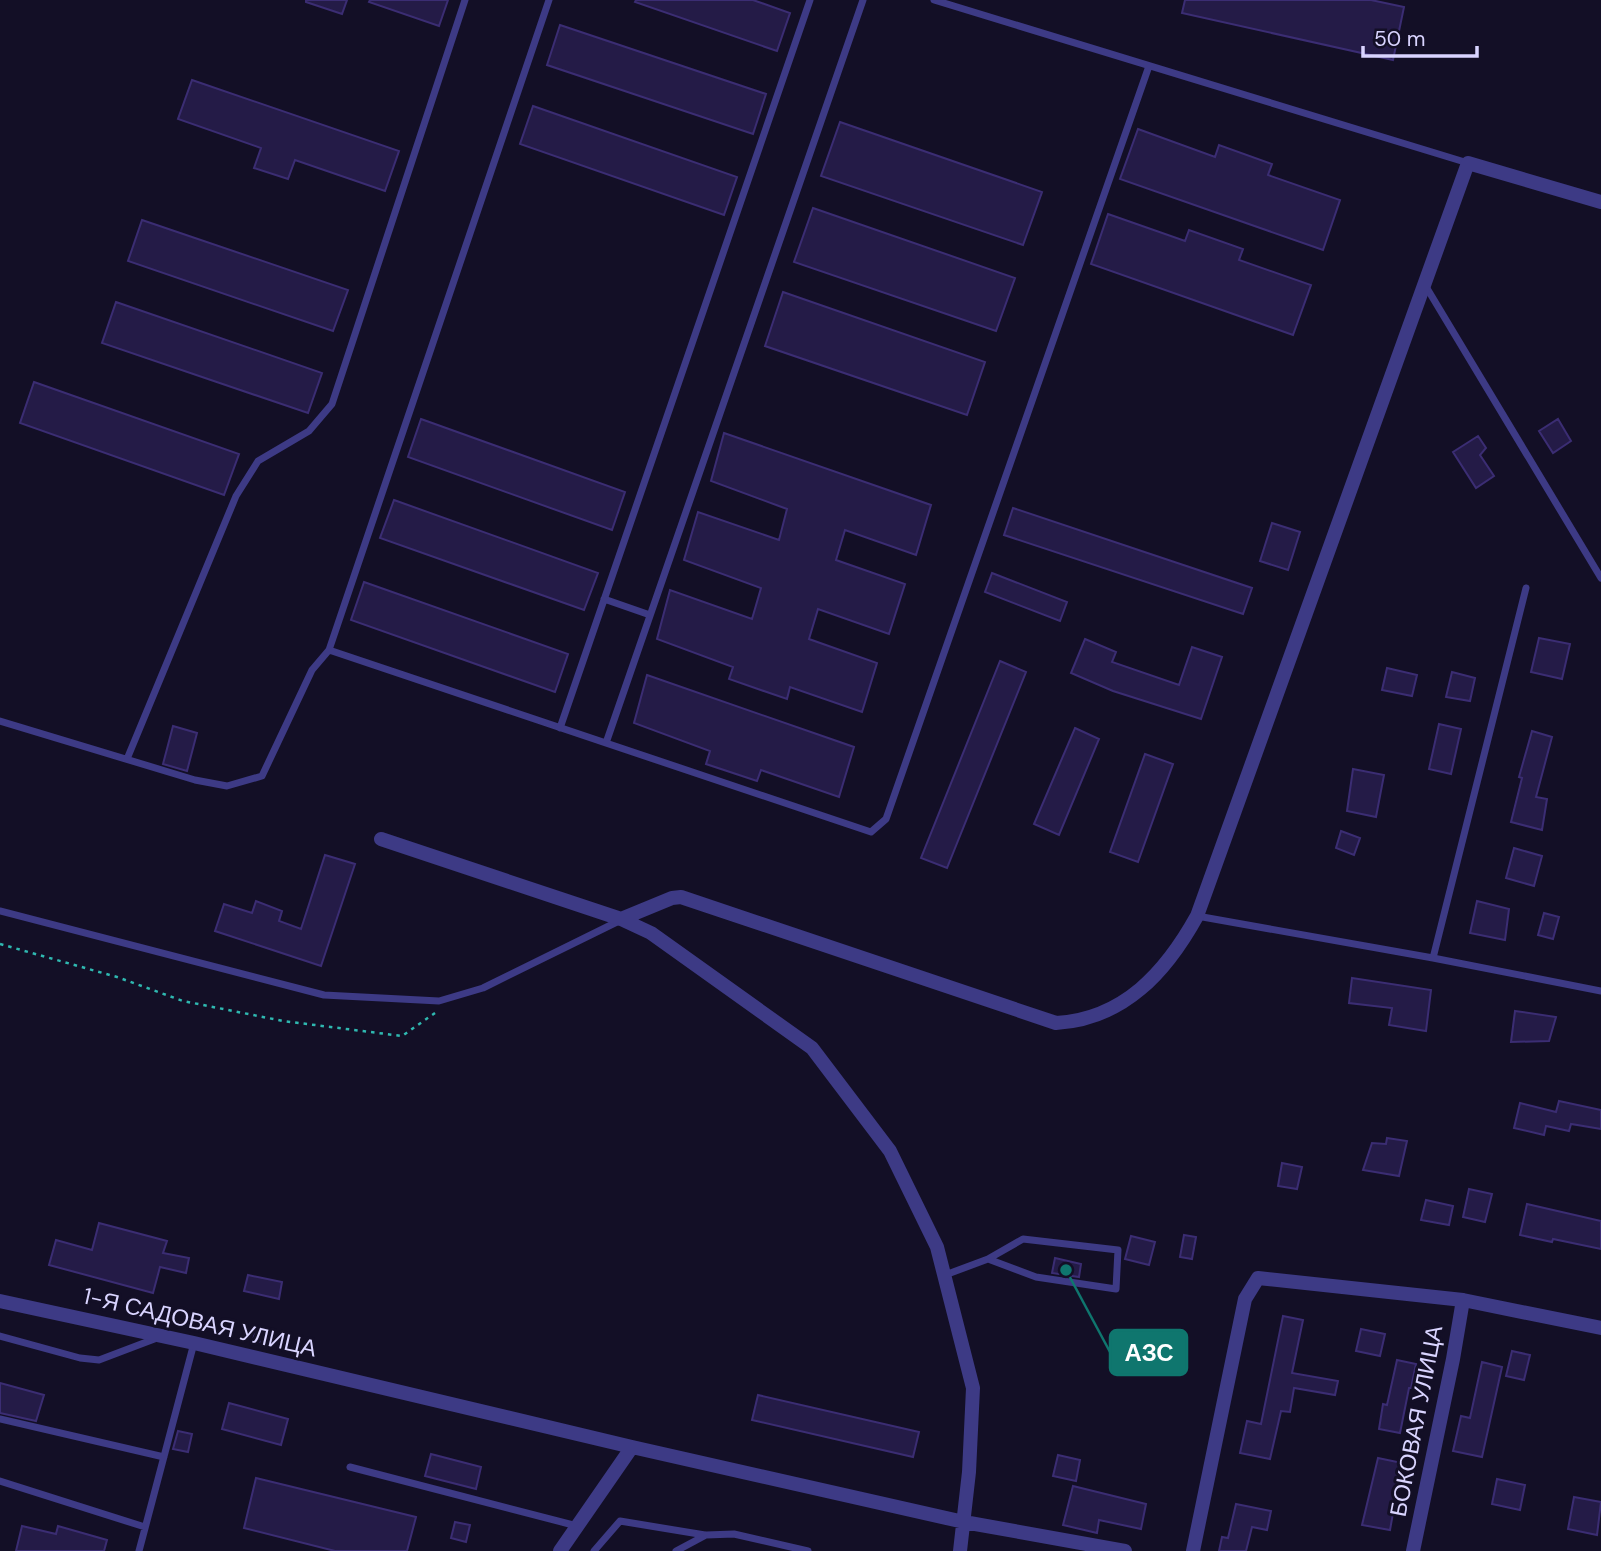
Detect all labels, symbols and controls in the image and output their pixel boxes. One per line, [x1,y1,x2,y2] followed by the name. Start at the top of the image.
[1363,14,1477,58] scale bar
[1374,25,1425,53] text: 50 m
[80,1281,320,1364] street label: 1-Я САДОВАЯ УЛИЦА
[1383,1322,1449,1519] street label: БОКОВАЯ УЛИЦА
[1110,1330,1187,1375] callout: АЗС
[1124,1337,1174,1368] text: АЗС

